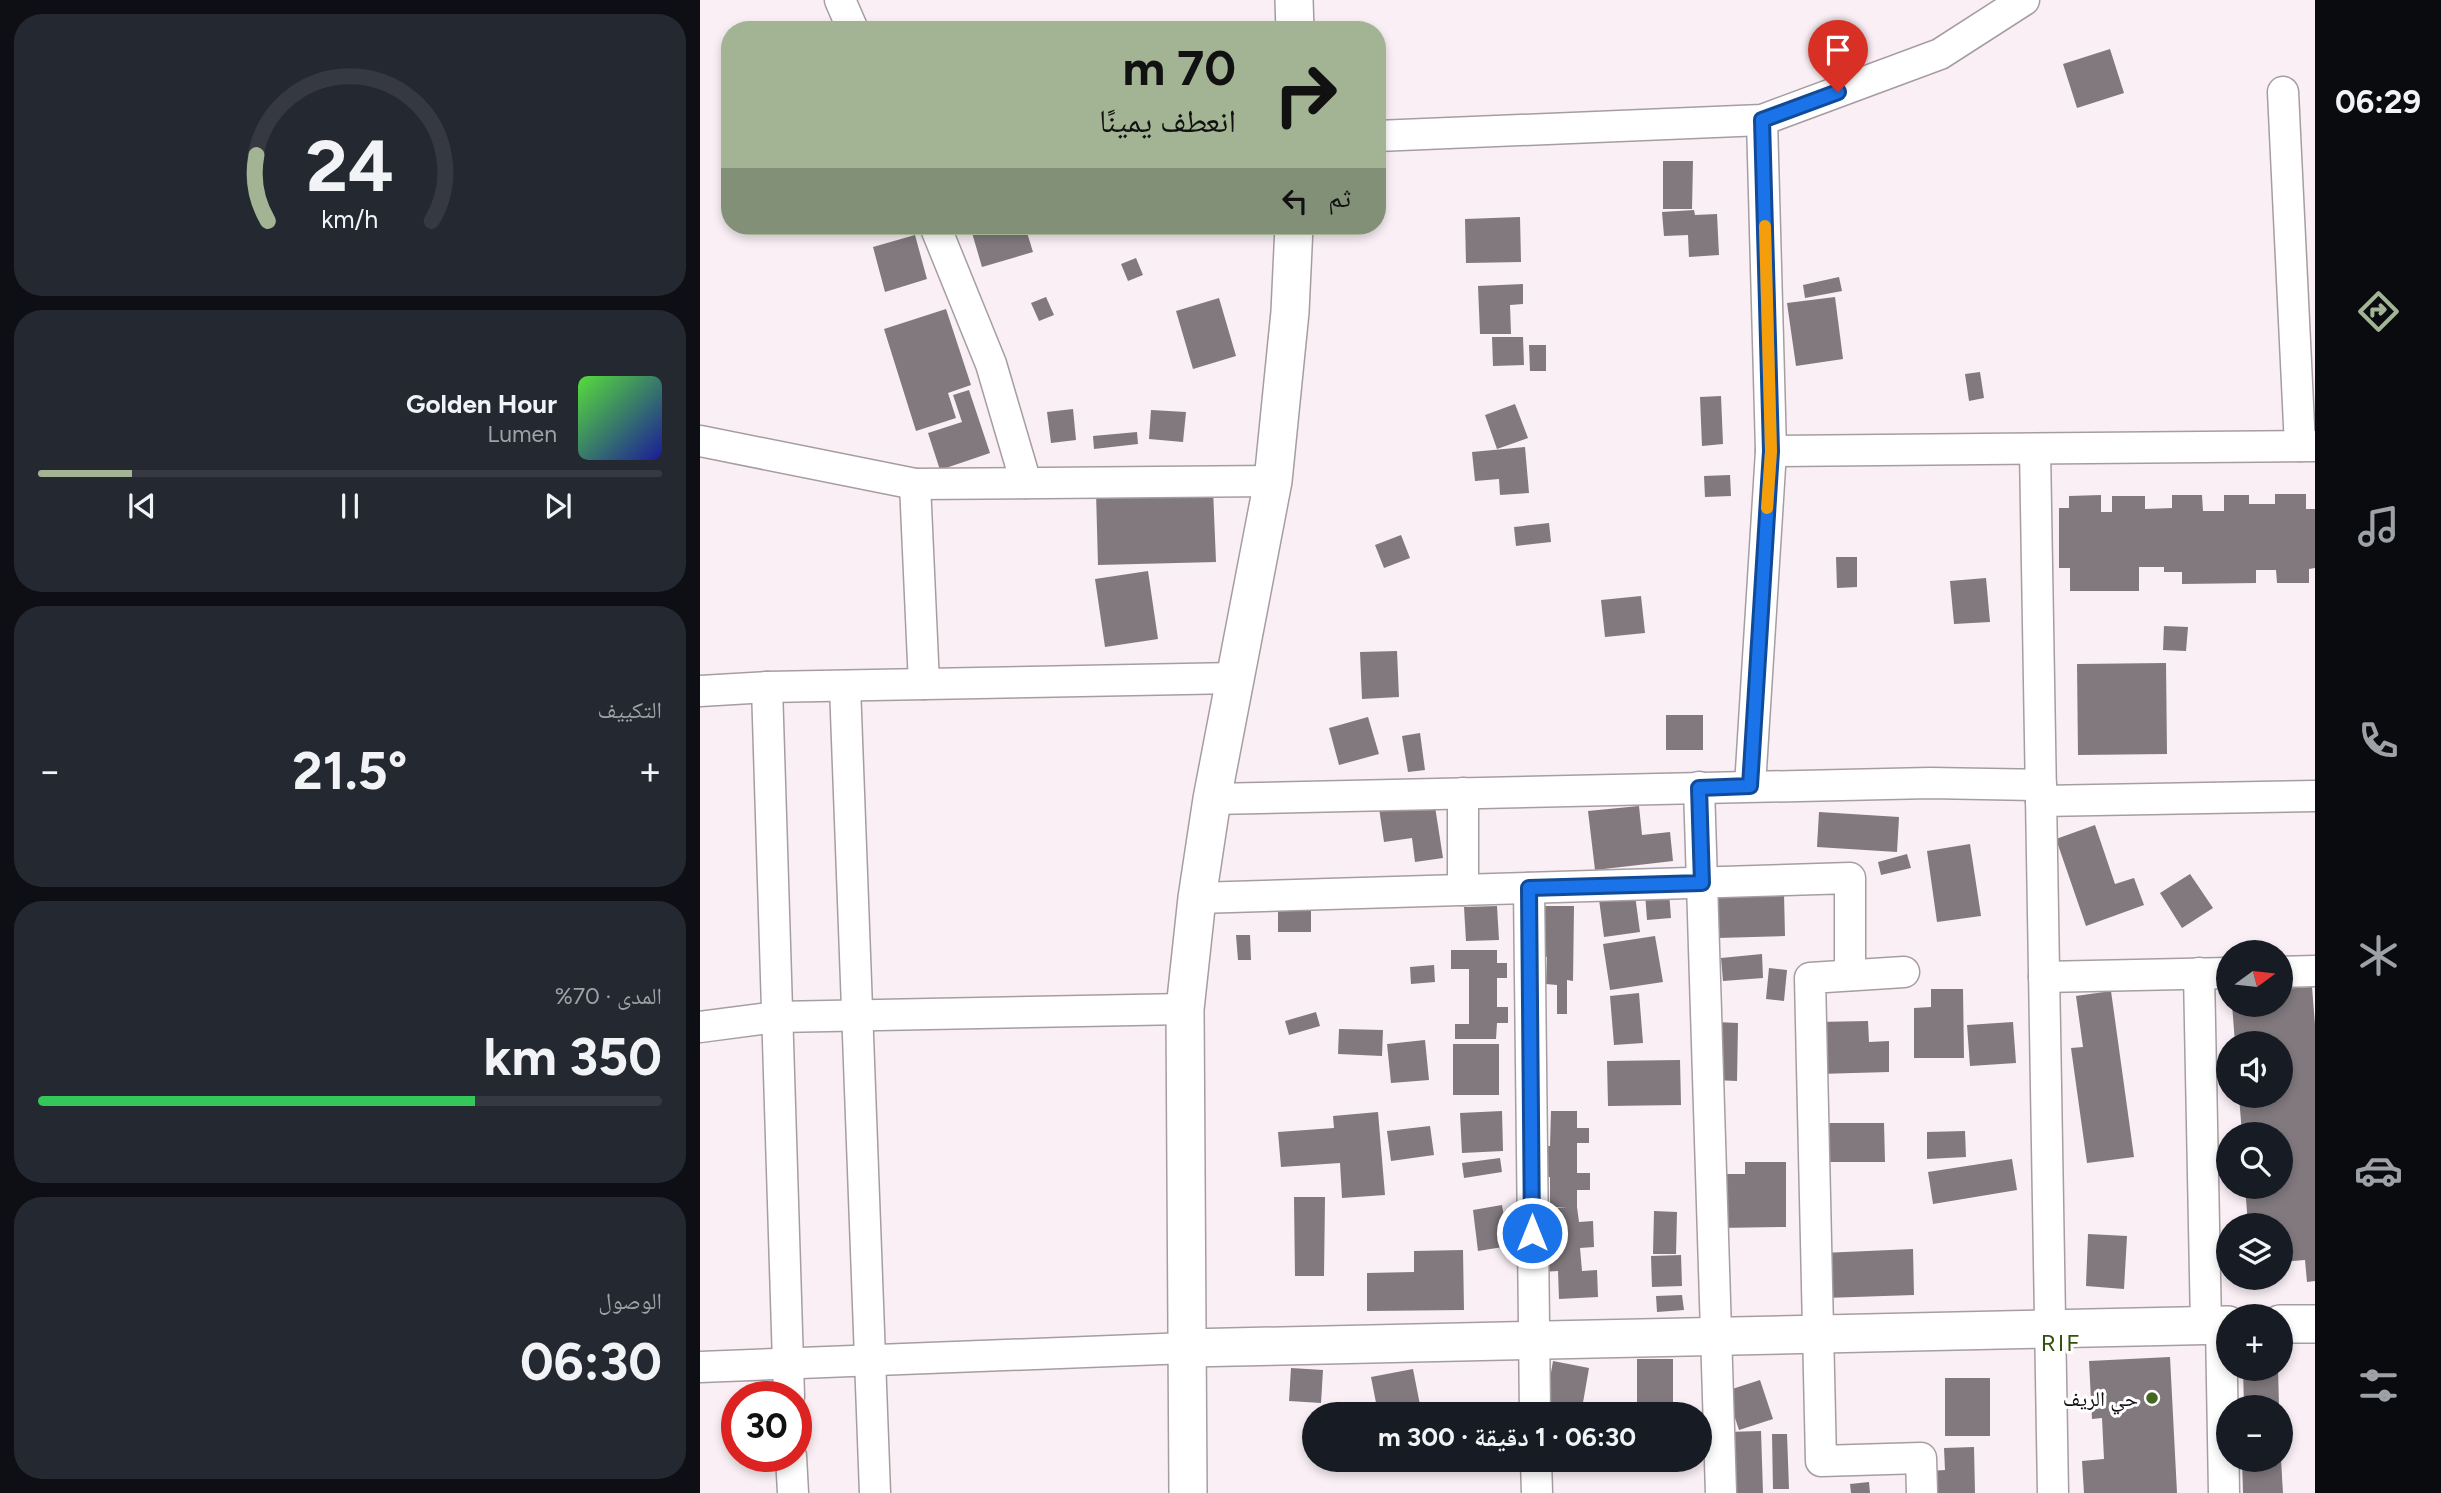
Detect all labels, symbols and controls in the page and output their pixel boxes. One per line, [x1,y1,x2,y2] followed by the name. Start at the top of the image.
[1808,20,1868,92] pin
[1819,31,1857,69] icon: arrive
[1123,38,1236,97] text: 70 m
[1260,49,1351,140] icon: right
[2335,83,2421,121] text: 06:29
[1099,102,1236,140] text: انعطف يمينًا
[306,122,394,209] text: 24
[1276,182,1314,220] icon: left
[1328,182,1351,214] text: ثم
[321,204,379,234] text: km/h
[2354,287,2403,336] icon: directions
[406,388,557,420] text: Golden Hour
[487,420,557,448] text: Lumen
[123,487,161,525] icon: previous
[331,487,369,525] icon: pause
[539,487,577,525] icon: next
[2354,502,2403,551] icon: music
[597,696,662,724] text: التكييف
[2354,716,2403,765] icon: phone
[293,740,407,802] text: 21.5°
[38,748,62,794] text: −
[638,748,662,794] text: +
[2354,931,2403,980] icon: climate
[2216,940,2292,1017] north arrow
[2216,940,2293,1472] map controls
[555,982,662,1010] text: المدى · 70%
[483,1026,662,1088] text: 350 km
[2216,1031,2293,1108] button: sound
[2216,1122,2293,1199] button: search
[2354,1146,2403,1195] icon: car
[1495,1196,1569,1270] position arrow
[2216,1213,2293,1290] button: layers
[598,1287,662,1315] text: الوصول
[2216,1304,2293,1381] button: +
[2041,1328,2081,1357] district label: RIF
[520,1331,662,1393] text: 06:30
[2354,1361,2403,1410] icon: filters
[721,1381,812,1472] speed limit sign: 30
[2063,1386,2138,1415] place label: حي الريف
[2144,1390,2160,1406] marker: حي الريف
[2216,1395,2293,1472] button: −
[1378,1421,1636,1453] text: 06:30 · 1 دقيقة · 300 m

